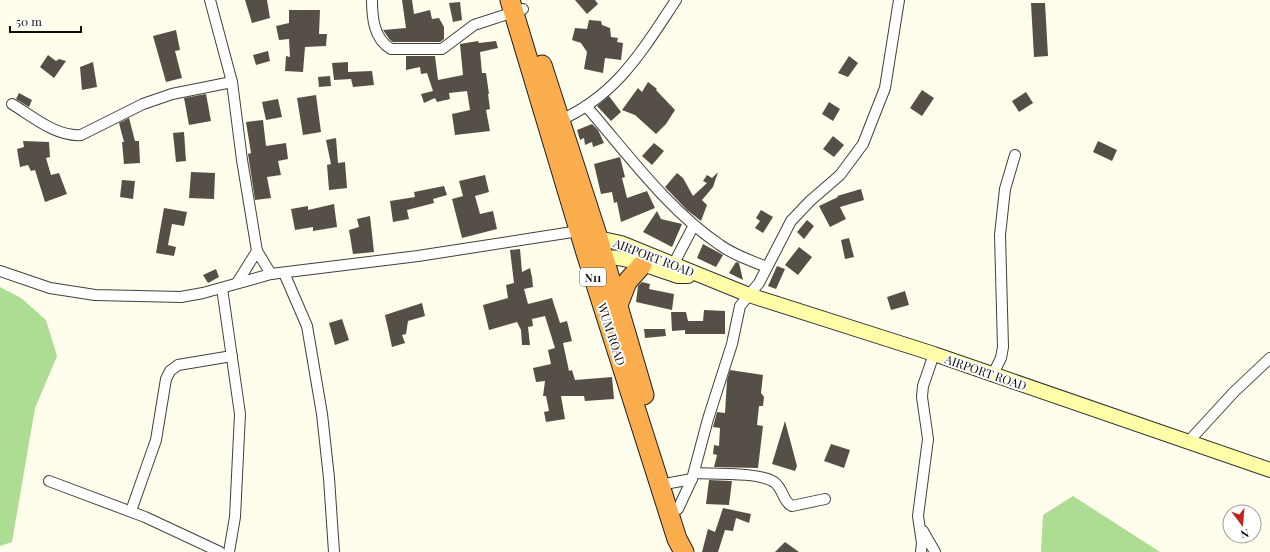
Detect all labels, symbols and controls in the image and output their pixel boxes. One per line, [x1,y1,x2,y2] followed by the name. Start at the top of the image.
[10,8,81,34] scale bar
[16,13,42,29] text: 50 m
[610,234,697,280] street label: AIRPORT ROAD
[580,268,606,286] road number: N11
[594,300,630,368] street label: WUM ROAD
[942,350,1029,394] street label: AIRPORT ROAD
[1222,504,1262,544] north arrow
[1239,526,1251,542] text: N

